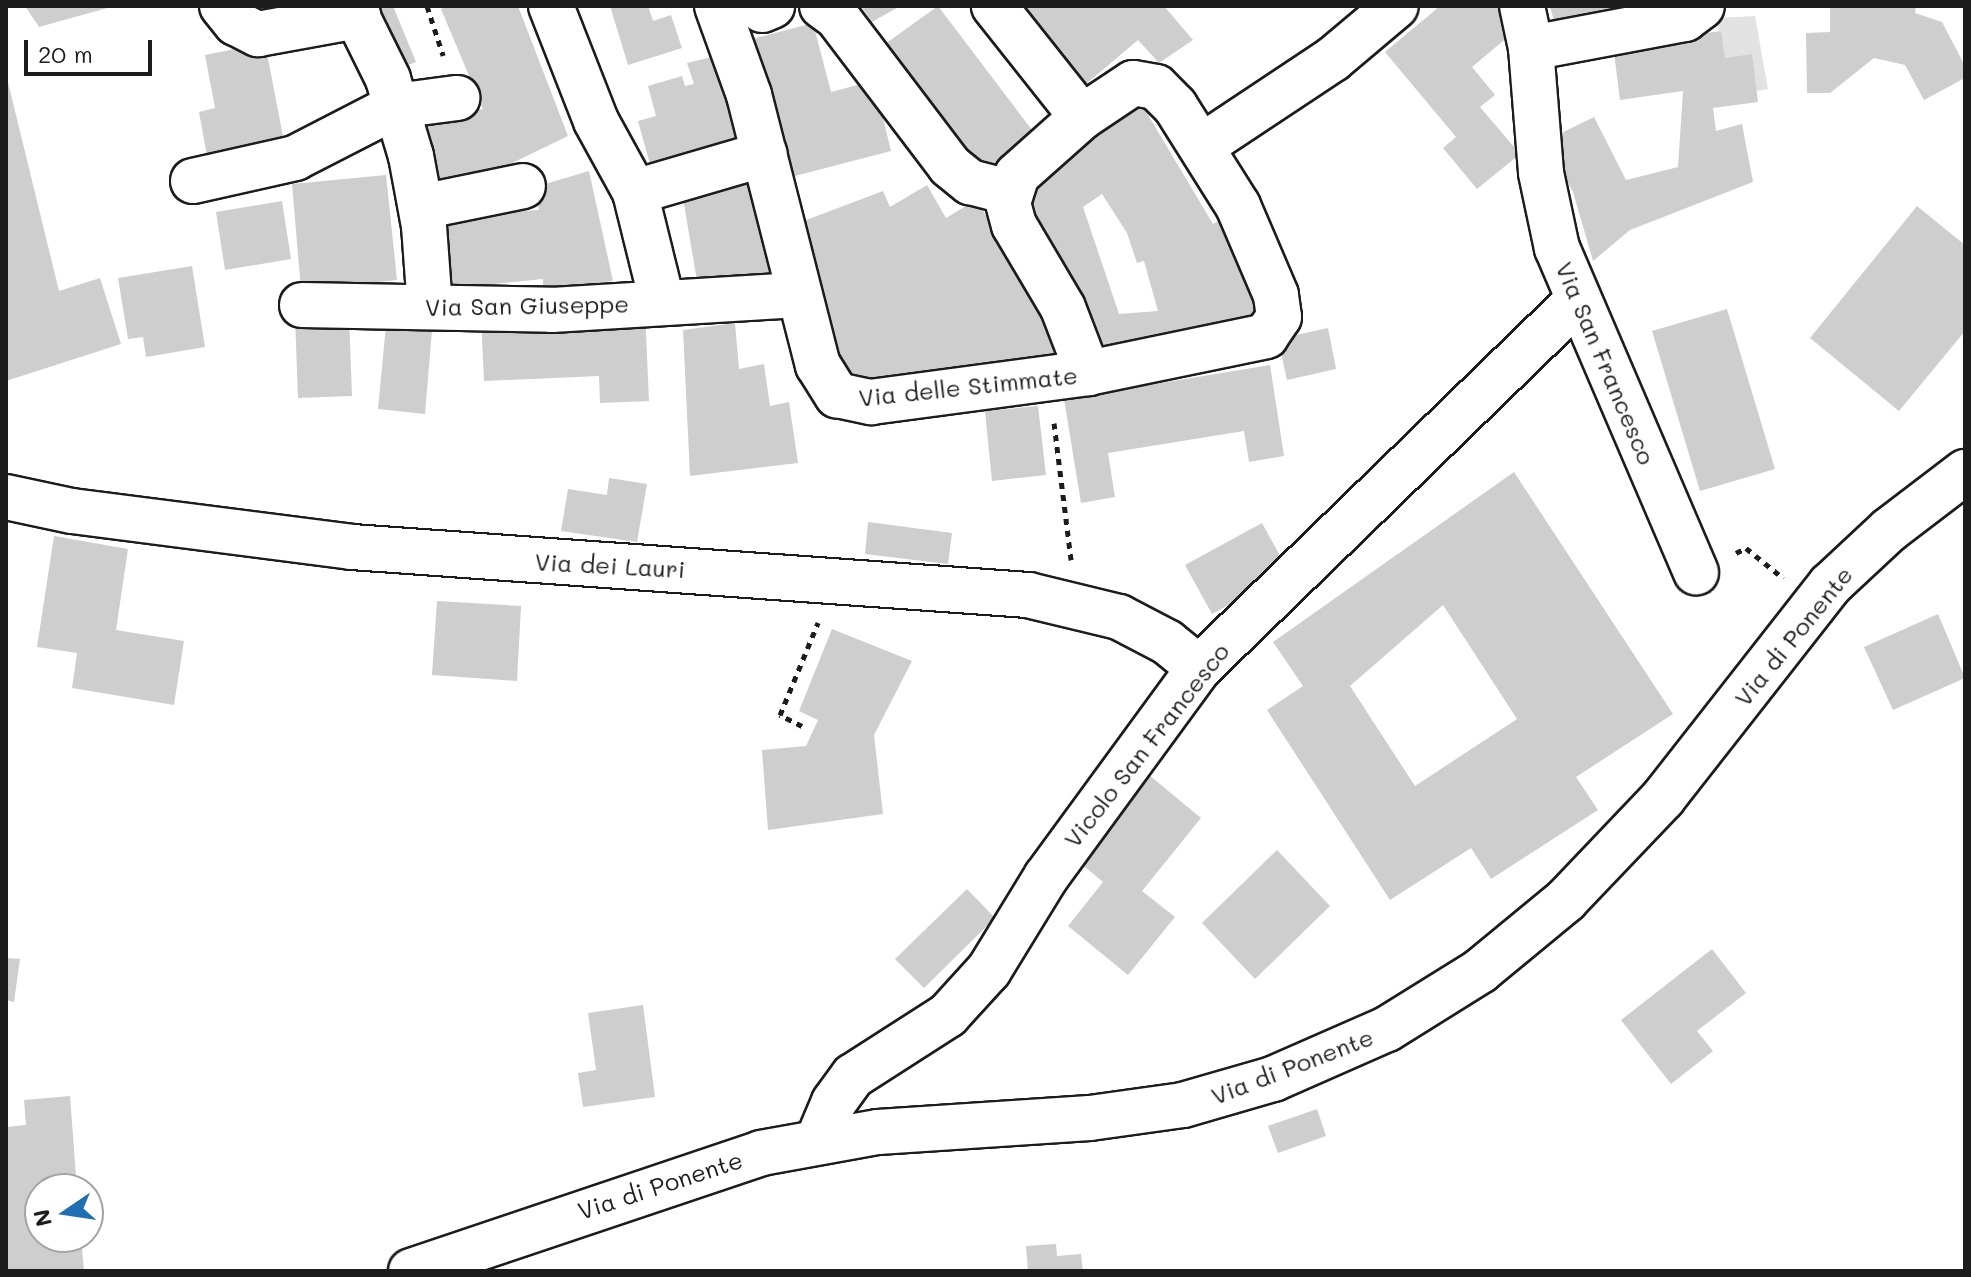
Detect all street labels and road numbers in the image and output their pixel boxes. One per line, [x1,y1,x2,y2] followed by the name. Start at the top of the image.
[1550,257,1662,469] street label: Via San Francesco
[425,289,629,321] street label: Via San Giuseppe
[857,360,1079,412] street label: Via delle Stimmate
[534,547,686,583] street label: Via dei Lauri
[1728,560,1858,712] street label: Via di Ponente
[1057,637,1235,853] street label: Vicolo San Francesco
[1207,1022,1377,1110] street label: Via di Ponente
[574,1145,746,1225] street label: Via di Ponente

